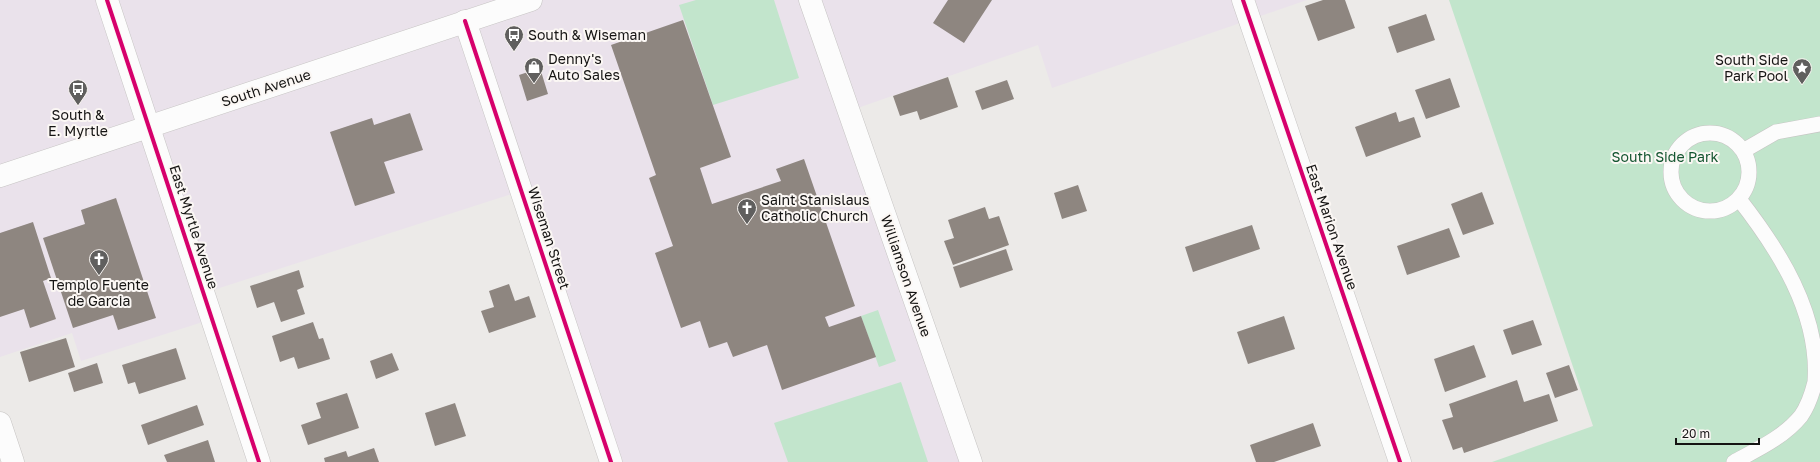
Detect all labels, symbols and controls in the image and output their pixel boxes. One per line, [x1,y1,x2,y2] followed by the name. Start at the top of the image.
[503,24,525,52] bus stop icon: South & Wiseman
[528,26,646,43] place label: South & Wiseman
[548,50,620,83] place label: Denny's Auto Sales
[1715,51,1788,84] place label: South Side Park Pool
[523,56,545,84] shop icon: Denny's Auto Sales
[1791,57,1813,85] place icon: South Side Park Pool
[219,65,313,110] street label: South Avenue
[67,78,89,106] bus stop icon: South & E. Myrtle
[48,106,108,139] place label: South & E. Myrtle
[1612,148,1718,165] park label: South Side Park
[1303,162,1362,292] street label: East Marion Avenue
[166,163,223,291] street label: East Myrtle Avenue
[525,185,574,291] street label: Wiseman Street
[761,191,869,224] place label: Saint Stanislaus Catholic Church
[736,197,758,225] church icon: Saint Stanislaus Catholic Church
[878,213,935,339] street label: Williamson Avenue
[88,248,110,276] church icon: Templo Fuente de Garcia
[49,276,149,309] place label: Templo Fuente de Garcia
[1676,420,1759,446] scale bar
[1682,426,1710,441] text: 20 m

